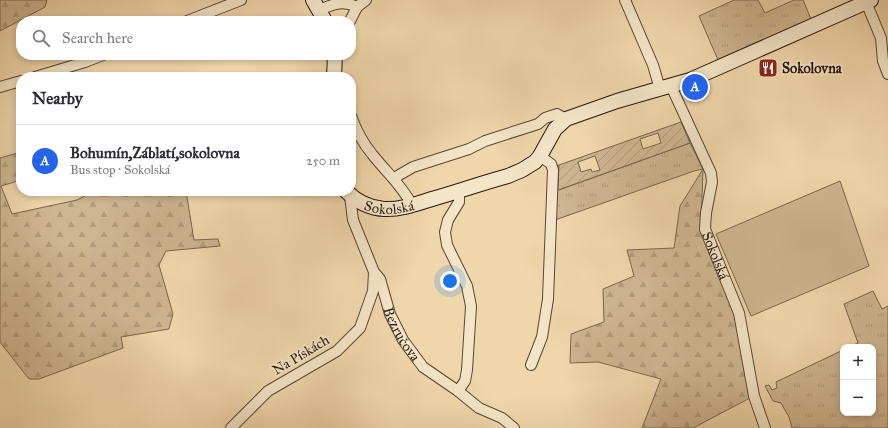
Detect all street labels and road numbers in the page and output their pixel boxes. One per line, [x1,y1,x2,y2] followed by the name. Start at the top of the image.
[362,196,416,218] street label: Sokolská
[698,229,733,282] street label: Sokolská
[380,305,424,364] street label: Bezručova
[269,331,333,379] street label: Na Pískách

